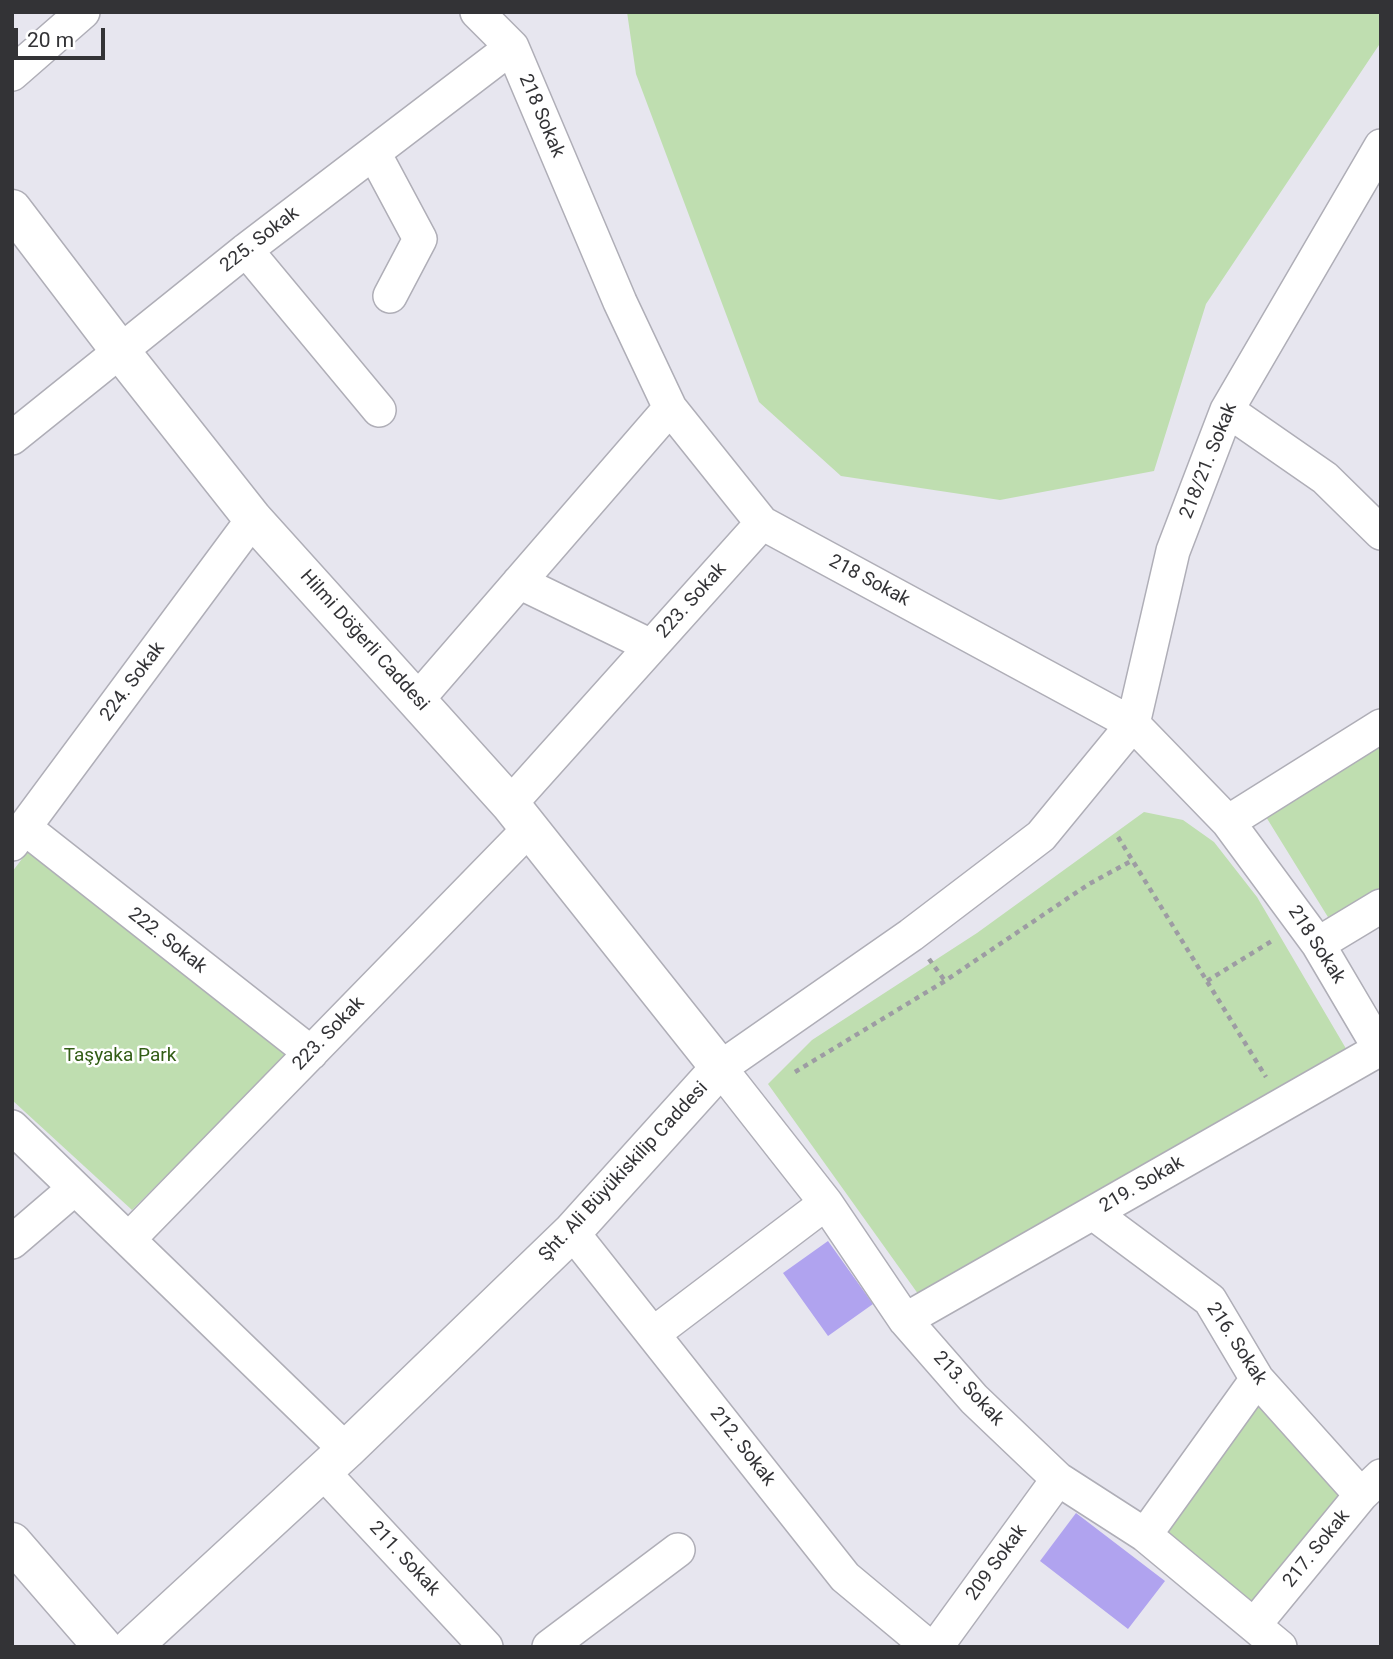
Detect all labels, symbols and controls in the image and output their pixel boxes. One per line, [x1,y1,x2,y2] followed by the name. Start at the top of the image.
[18,14,108,58] scale bar
[27,28,74,52] text: 20 m
[513,71,569,161] street label: 218 Sokak
[216,202,304,278] street label: 225. Sokak
[1175,400,1243,522] street label: 218/21. Sokak
[825,550,913,612] street label: 218 Sokak
[652,559,732,643] street label: 223. Sokak
[295,566,433,716] street label: Hilmi Döğerli Caddesi
[96,638,170,726] street label: 224. Sokak
[1282,902,1350,988] street label: 218 Sokak
[123,903,211,979] street label: 222. Sokak
[288,992,370,1076] street label: 223. Sokak
[64,1045,176,1067] park label: Taşyaka Park
[535,1077,713,1267] street label: Şht. Ali Büyükiskilip Caddesi
[1096,1152,1188,1218] street label: 219. Sokak
[1201,1299,1271,1389] street label: 216. Sokak
[928,1347,1008,1431] street label: 213. Sokak
[704,1403,780,1491] street label: 212. Sokak
[1279,1506,1355,1592] street label: 217. Sokak
[364,1517,444,1601] street label: 211. Sokak
[962,1521,1032,1605] street label: 209 Sokak

